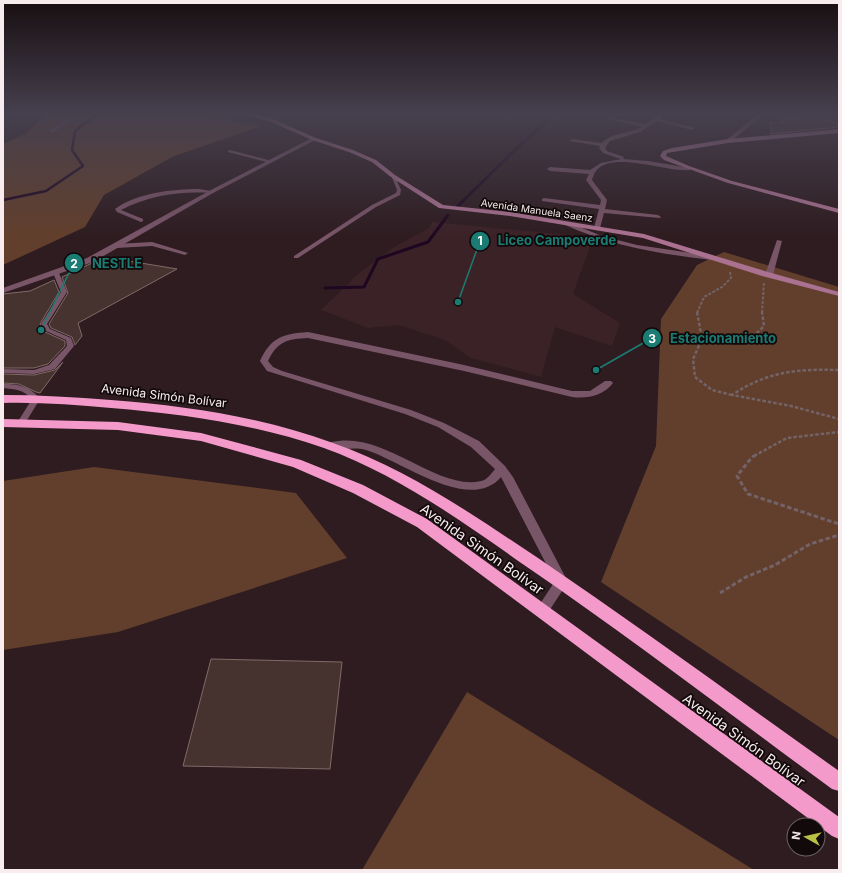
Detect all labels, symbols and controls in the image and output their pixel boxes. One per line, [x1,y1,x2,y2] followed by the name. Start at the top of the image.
[480,196,594,224] street label: Avenida Manuela Saenz
[470,228,625,253] callout: Liceo Campoverde
[498,232,617,248] text: Liceo Campoverde
[477,233,483,248] text: 1
[64,251,150,276] callout: NESTLE
[92,255,142,271] text: NESTLE
[70,256,78,271] text: 2
[642,326,784,351] callout: Estacionamiento
[670,330,776,346] text: Estacionamiento
[648,331,656,346] text: 3
[101,380,228,411] street label: Avenida Simón Bolívar
[417,499,547,598] street label: Avenida Simón Bolívar
[680,690,809,790] street label: Avenida Simón Bolívar
[786,817,826,857] north arrow
[789,830,804,841] text: N

